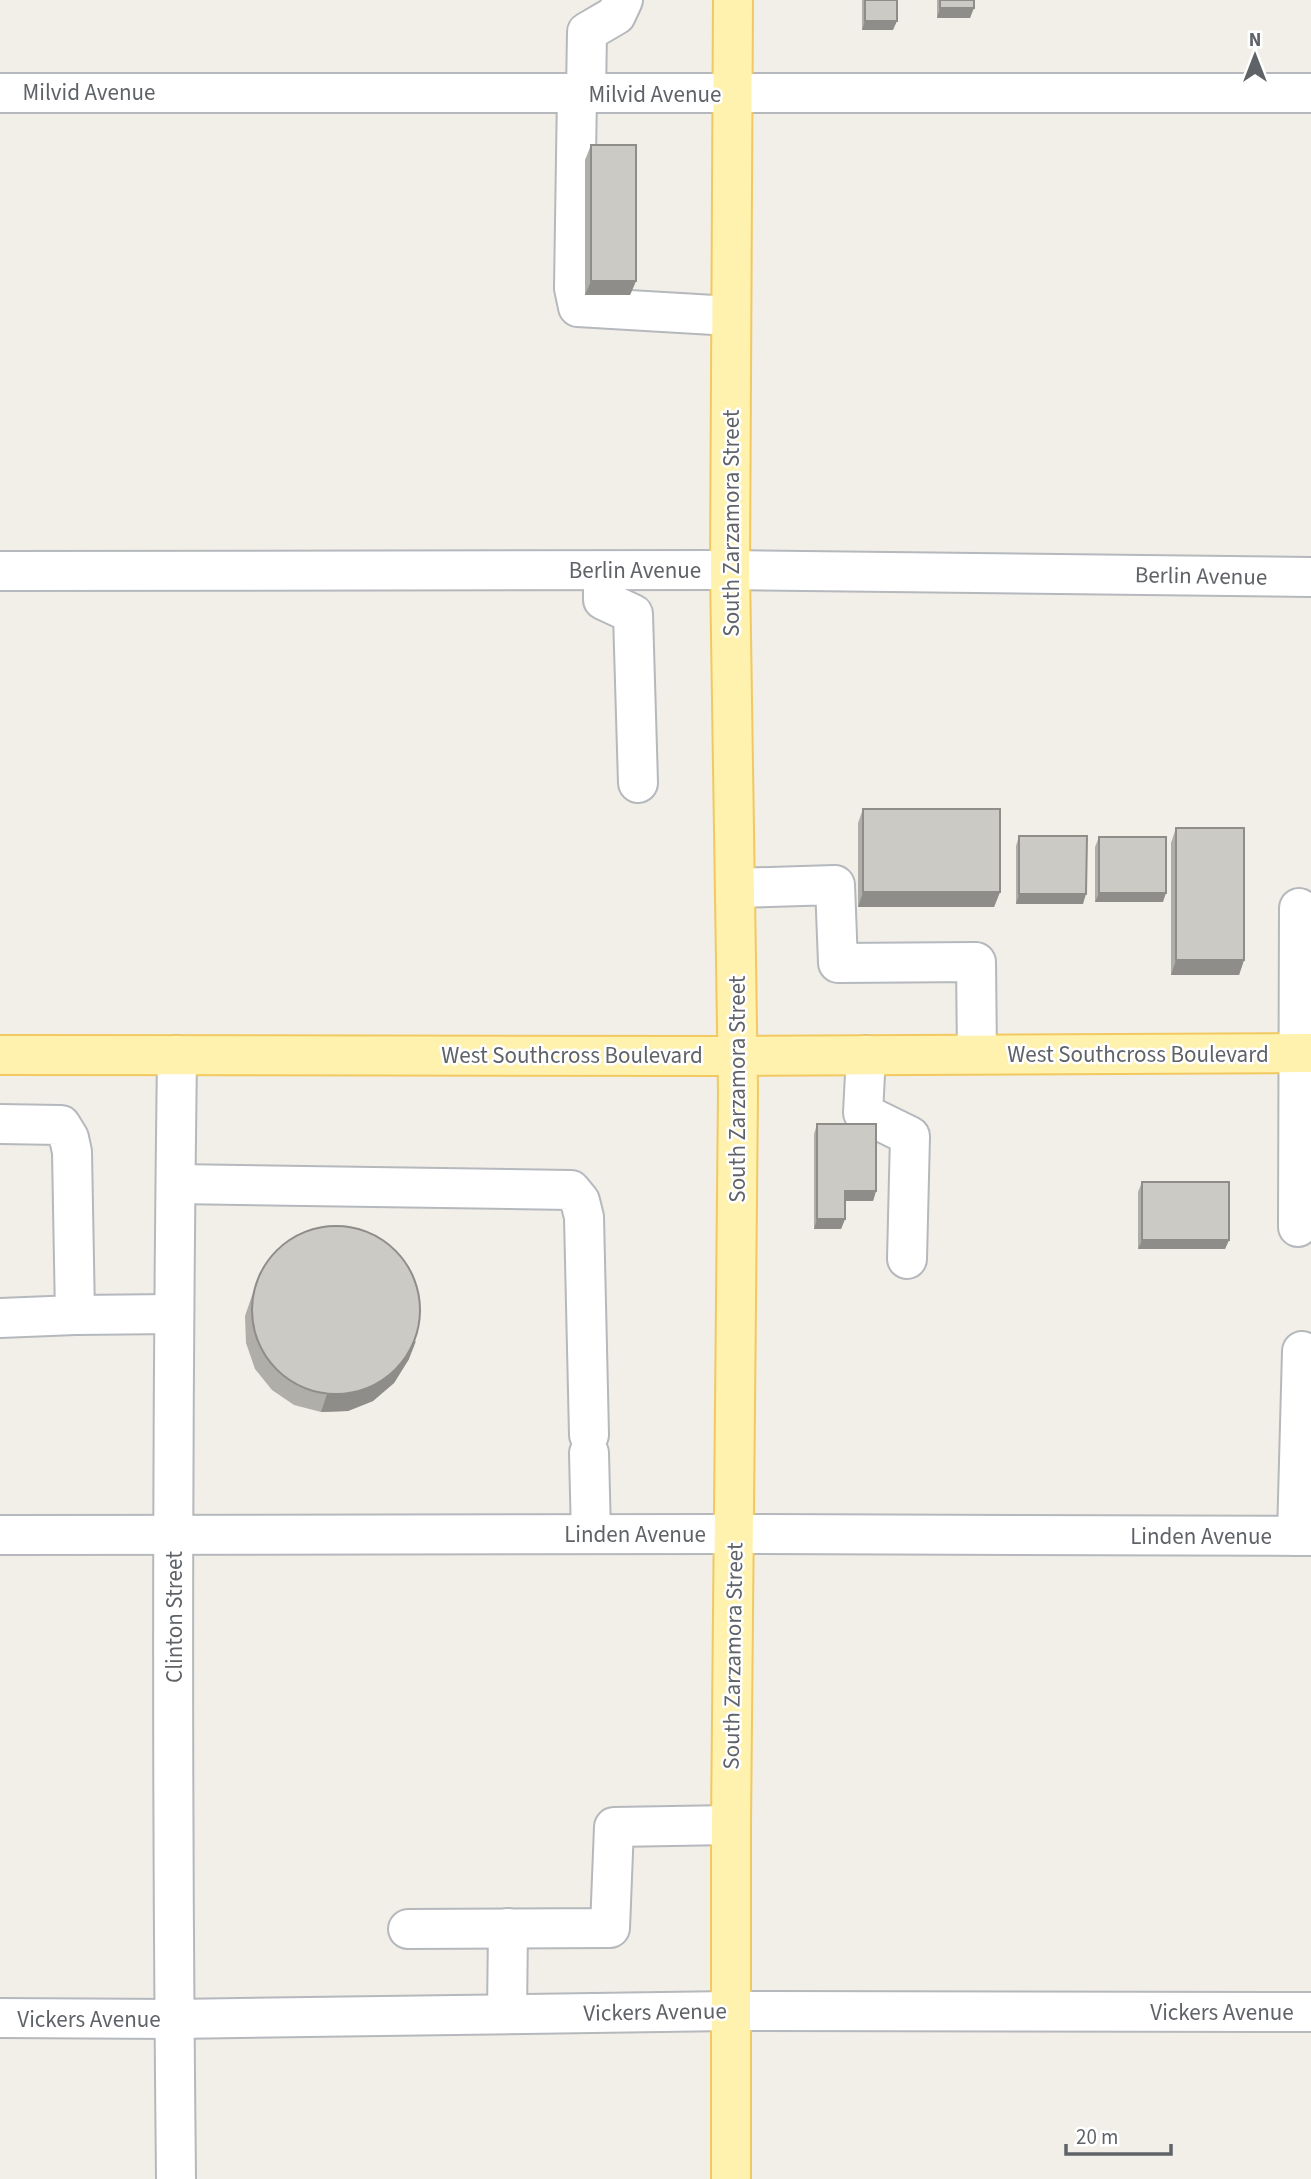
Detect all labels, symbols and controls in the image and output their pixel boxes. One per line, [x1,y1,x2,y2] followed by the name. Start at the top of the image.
[1220,21,1290,91] north arrow
[1249,27,1261,54] text: N
[23,76,155,109] street label: Milvid Avenue
[589,78,721,111] street label: Milvid Avenue
[715,409,748,637] street label: South Zarzamora Street
[569,554,701,587] street label: Berlin Avenue
[1134,558,1268,594] street label: Berlin Avenue
[721,975,754,1203] street label: South Zarzamora Street
[1007,1038,1269,1071] street label: West Southcross Boulevard
[441,1039,703,1072] street label: West Southcross Boulevard
[564,1518,706,1551] street label: Linden Avenue
[1130,1520,1272,1553] street label: Linden Avenue
[715,1542,751,1770] street label: South Zarzamora Street
[158,1551,191,1683] street label: Clinton Street
[583,1994,727,2030] street label: Vickers Avenue
[1150,1996,1294,2029] street label: Vickers Avenue
[17,2003,161,2036] street label: Vickers Avenue
[1066,2112,1171,2156] scale bar
[1076,2122,1118,2152] text: 20 m

